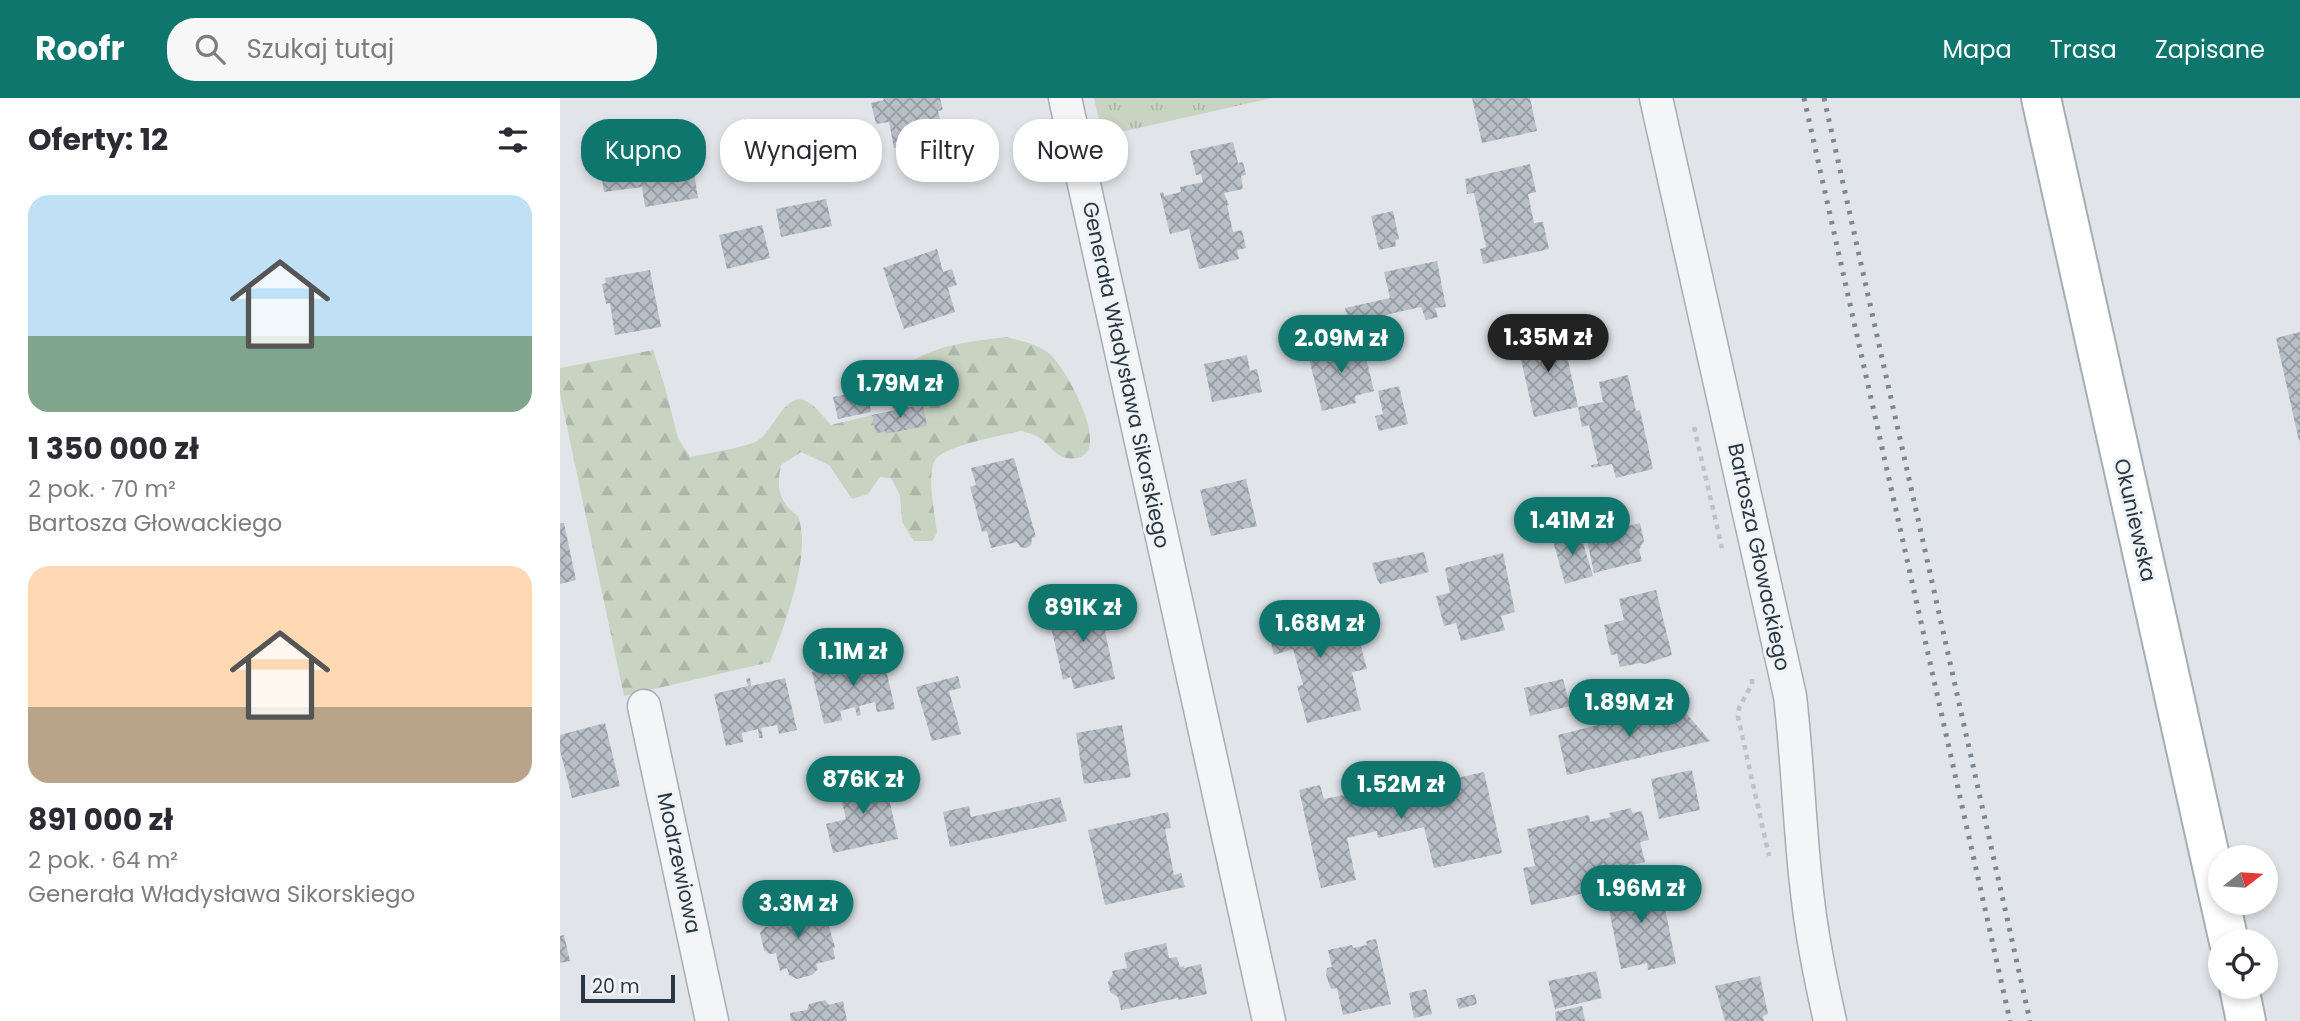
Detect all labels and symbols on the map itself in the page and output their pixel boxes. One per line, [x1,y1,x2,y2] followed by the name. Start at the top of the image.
[1076,199,1177,551] street label: Generała Władysława Sikorskiego
[1476,314,1620,374] pin: 1.35M zł
[1269,316,1413,375] pin: 2.09M zł
[828,360,972,420] pin: 1.79M zł
[1721,440,1798,673] street label: Bartosza Głowackiego
[2107,455,2164,584] street label: Okuniewska
[1500,498,1644,557] pin: 1.41M zł
[1018,584,1148,644] pin: 891K zł
[1248,601,1392,660] pin: 1.68M zł
[788,628,918,688] pin: 1.1M zł
[1557,680,1701,739] pin: 1.89M zł
[798,756,928,816] pin: 876K zł
[1329,762,1473,821] pin: 1.52M zł
[650,790,709,936] street label: Modrzewiowa
[2208,845,2278,915] north arrow
[1569,866,1713,925] pin: 1.96M zł
[733,880,863,940] pin: 3.3M zł
[581,972,676,1004] scale bar

